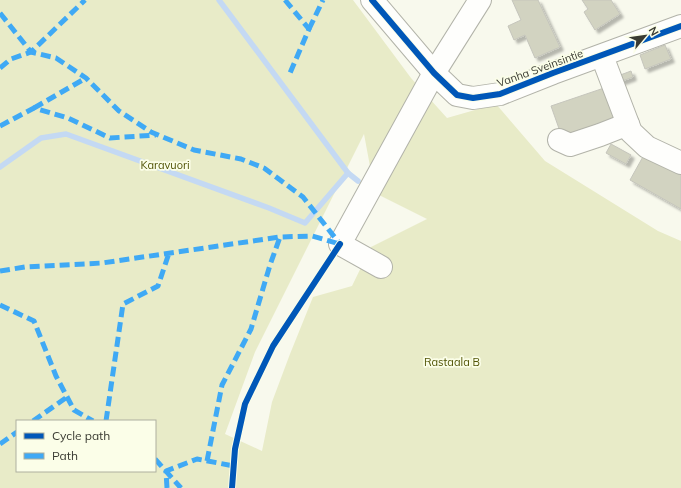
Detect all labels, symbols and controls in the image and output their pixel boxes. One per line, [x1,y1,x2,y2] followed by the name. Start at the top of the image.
[625,16,665,56] north arrow
[646,24,662,38] text: N
[495,46,585,90] street label: Vanha Sveinsintie
[140,158,190,172] park label: Karavuori
[424,355,480,369] park label: Rastaala B
[16,420,156,472] legend
[52,428,110,443] text: Cycle path
[52,448,78,463] text: Path

